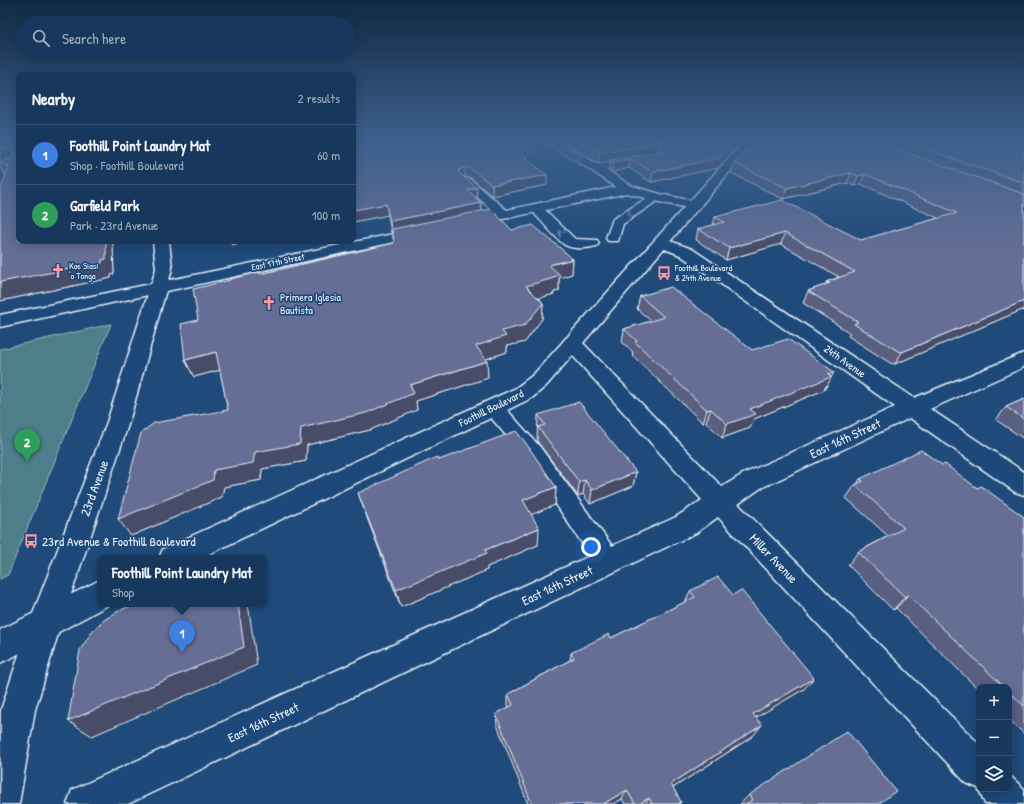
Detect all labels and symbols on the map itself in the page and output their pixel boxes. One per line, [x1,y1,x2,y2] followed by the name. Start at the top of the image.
[627,209,634,217] one-way arrow
[558,230,566,238] one-way arrow
[250,250,306,273] street label: East 17th Street
[69,260,98,282] place label: Koe Siasi 'o Tonga
[674,262,733,284] place label: Foothill Boulevard & 24th Avenue
[50,263,66,279] church icon: Koe Siasi 'o Tonga
[656,265,672,281] bus stop icon: Foothill Boulevard & 24th Avenue
[280,290,341,317] place label: Primera Iglesia Bautista
[261,295,277,311] church icon: Primera Iglesia Bautista
[821,341,869,381] street label: 24th Avenue
[456,386,526,430] street label: Foothill Boulevard
[807,413,884,462] street label: East 16th Street
[14,429,40,462] pin: 2
[76,458,112,518] street label: 23rd Avenue
[746,529,802,587] street label: Miller Avenue
[42,532,196,550] place label: 23rd Avenue & Foothill Boulevard
[23,533,39,549] bus stop icon: 23rd Avenue & Foothill Boulevard
[581,537,601,557] your location
[519,560,596,609] street label: East 16th Street
[169,620,195,653] pin: 1
[225,697,302,746] street label: East 16th Street

